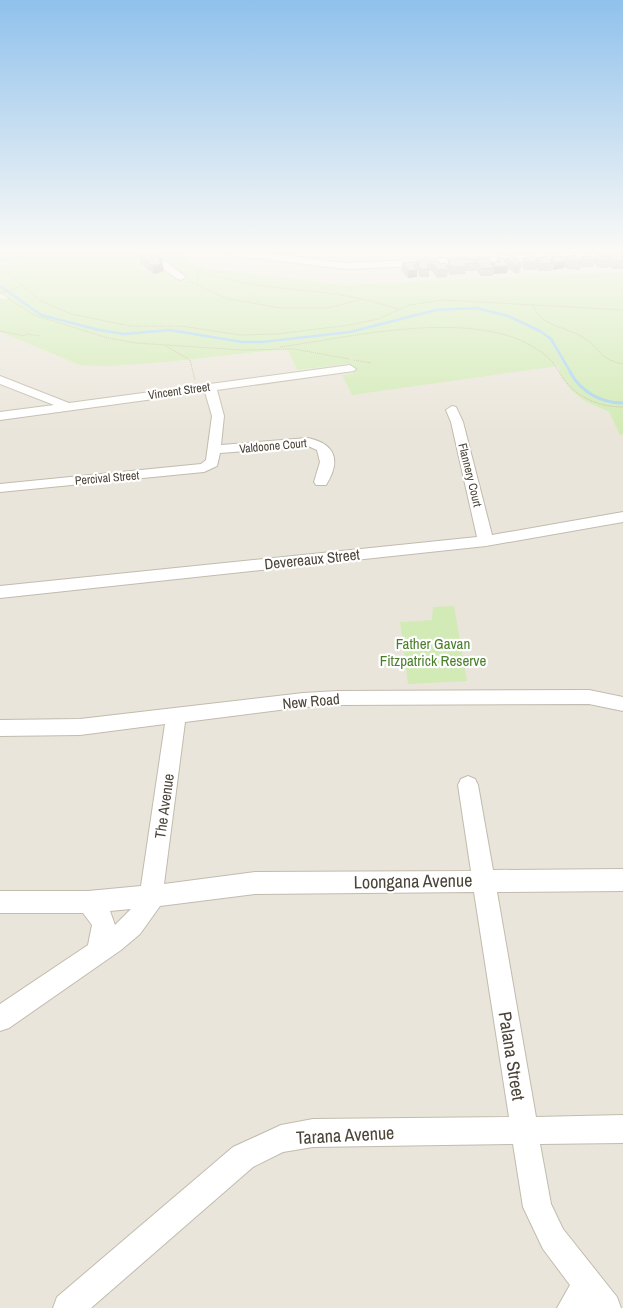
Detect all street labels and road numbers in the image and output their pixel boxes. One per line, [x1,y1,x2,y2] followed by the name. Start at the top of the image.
[147,379,211,403] street label: Vincent Street
[239,435,308,457] street label: Valdoone Court
[454,441,486,509] street label: Flannery Court
[74,467,140,489] street label: Percival Street
[263,543,361,574] street label: Devereaux Street
[281,688,341,714] street label: New Road
[149,772,179,840] street label: The Avenue
[353,867,473,895] street label: Loongana Avenue
[493,1010,531,1102] street label: Palana Street
[295,1120,395,1150] street label: Tarana Avenue

